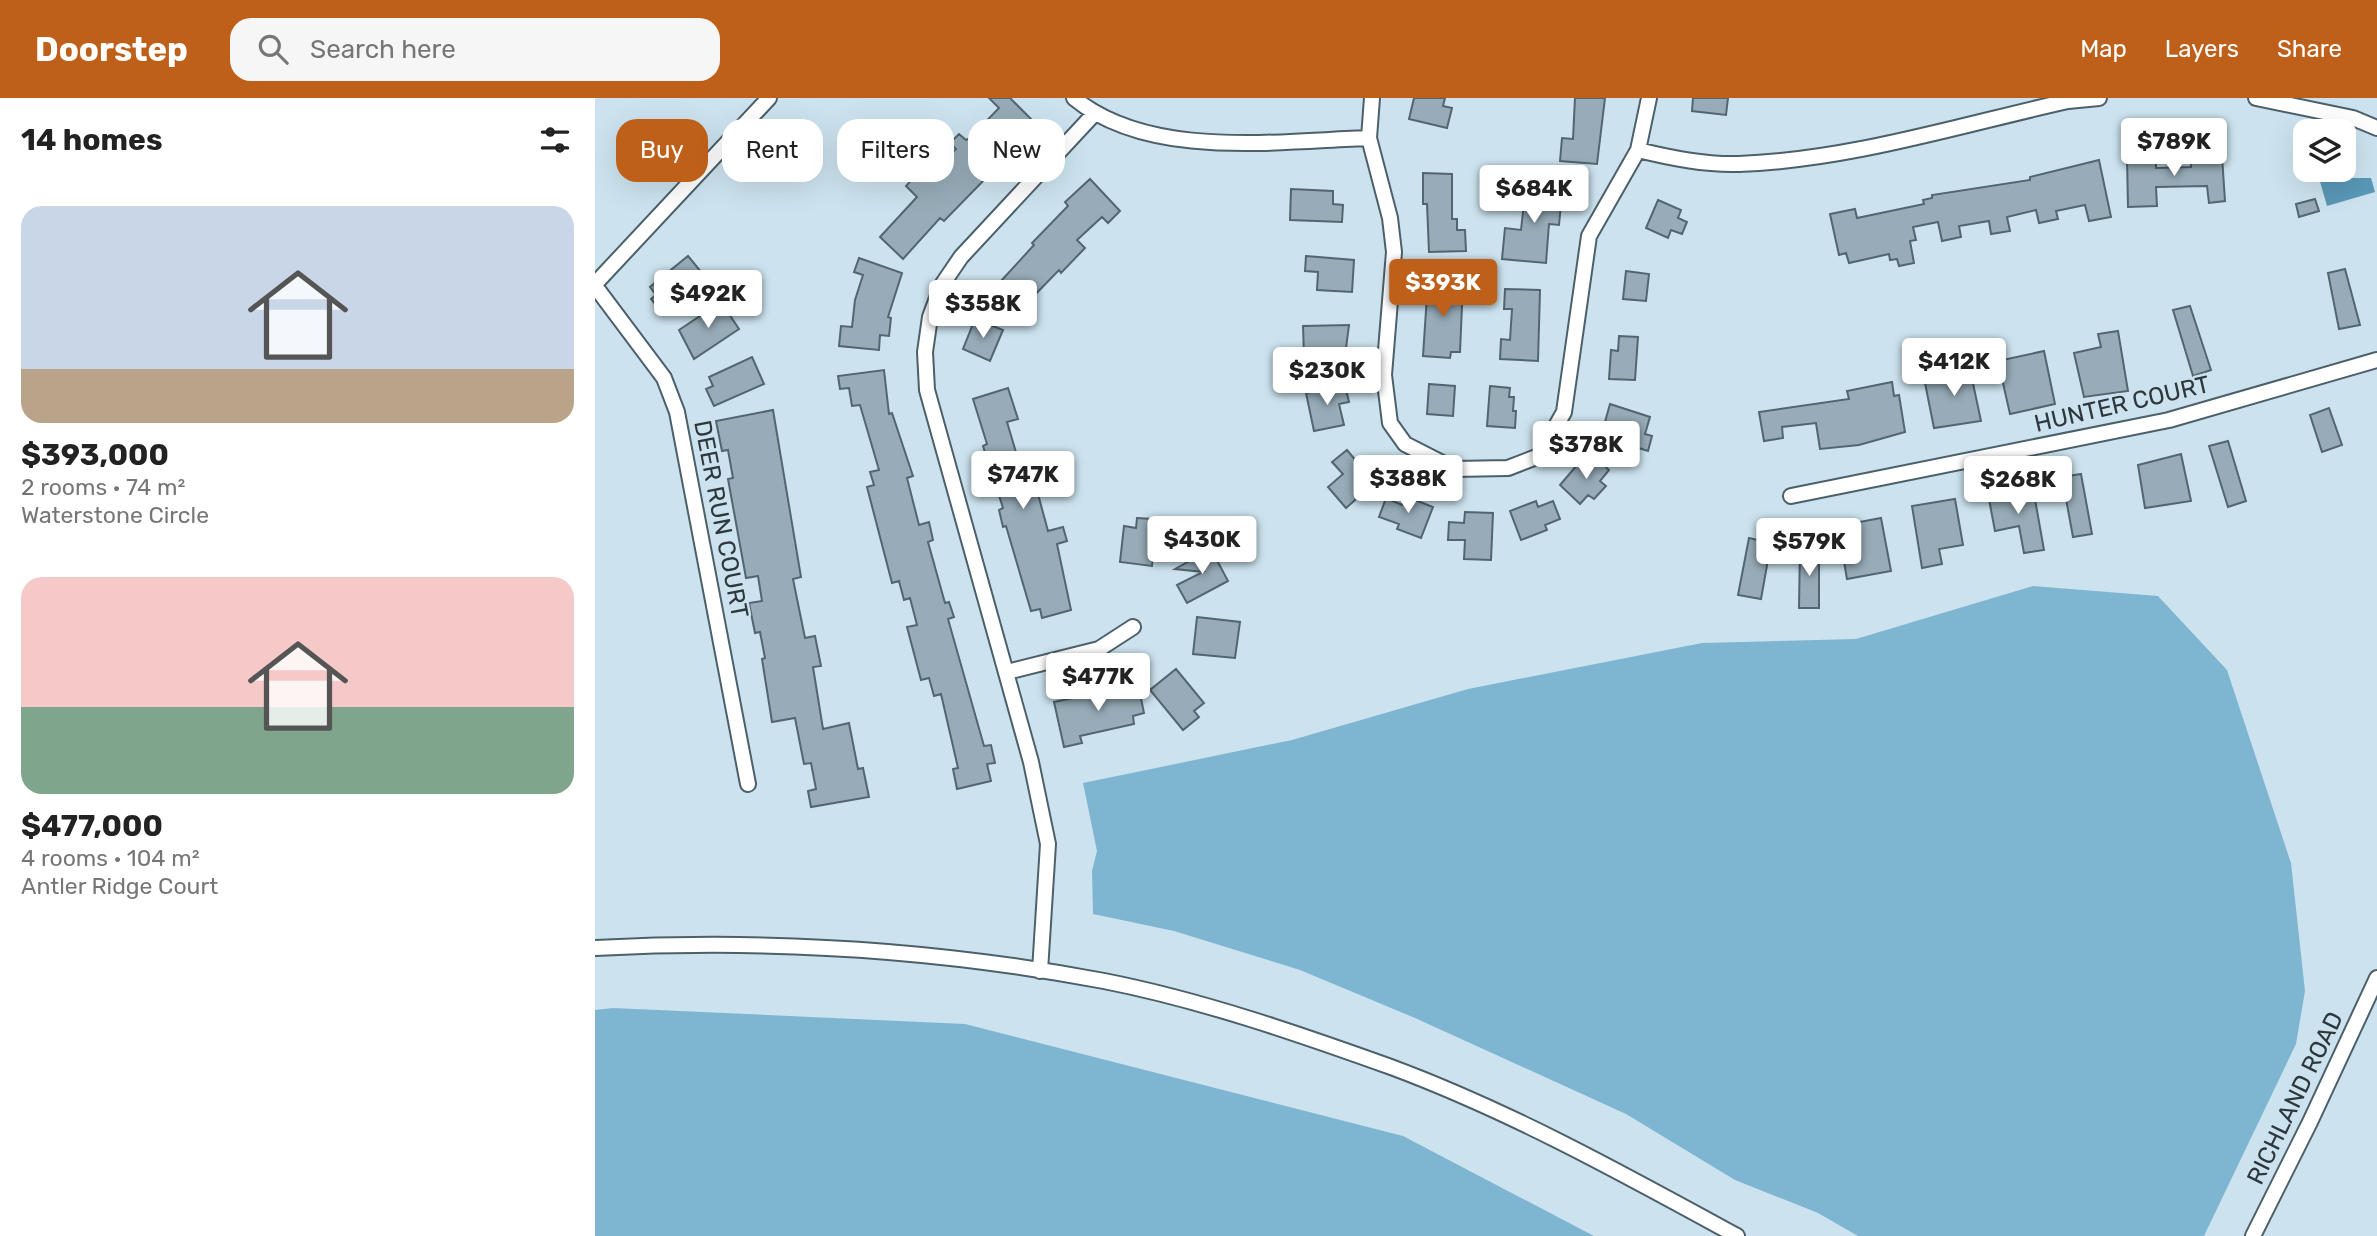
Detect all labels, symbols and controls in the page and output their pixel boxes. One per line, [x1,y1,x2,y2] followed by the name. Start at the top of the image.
[230,18,720,81] search box
[35,30,188,69] text: Doorstep
[254,30,292,68] icon: search
[310,34,456,65] text: Search here
[2080,35,2127,63] text: Map
[2165,35,2239,63] text: Layers
[2277,35,2342,63] text: Share
[2125,118,2223,178] pin: $789K
[616,119,708,182] chip: Buy
[722,119,823,182] chip: Rent
[837,119,954,182] chip: Filters
[968,119,1065,182] chip: New
[2293,119,2356,182] map controls
[2293,119,2356,182] button: layers
[536,121,574,159] icon: filters
[21,122,163,158] text: 14 homes
[2137,127,2211,155] text: $789K
[1485,166,1583,225] pin: $684K
[1496,174,1572,202] text: $684K
[235,252,361,378] icon: home
[1394,260,1492,319] pin: $393K
[1405,268,1481,296] text: $393K
[659,271,757,330] pin: $492K
[670,279,746,307] text: $492K
[934,280,1032,340] pin: $358K
[945,289,1021,317] text: $358K
[1905,338,2003,398] pin: $412K
[1918,347,1990,375] text: $412K
[1278,348,1376,407] pin: $230K
[1289,356,1365,384] text: $230K
[2032,370,2213,438] street label: HUNTER COURT
[688,418,754,620] street label: DEER RUN COURT
[1537,422,1635,481] pin: $378K
[1549,430,1623,458] text: $378K
[21,437,169,473] text: $393,000
[974,452,1072,511] pin: $747K
[1359,456,1457,515] pin: $388K
[1969,456,2067,516] pin: $268K
[987,460,1059,488] text: $747K
[1370,464,1446,492] text: $388K
[1980,465,2056,493] text: $268K
[21,473,185,501] text: 2 rooms · 74 m²
[21,501,209,529] text: Waterstone Circle
[1153,517,1251,576] pin: $430K
[1760,518,1858,578] pin: $579K
[1163,525,1241,553] text: $430K
[1772,527,1846,555] text: $579K
[235,623,361,749] icon: home
[1049,654,1147,713] pin: $477K
[1062,662,1134,690] text: $477K
[21,808,163,844] text: $477,000
[21,844,200,872] text: 4 rooms · 104 m²
[21,872,218,900] text: Antler Ridge Court
[2241,1007,2349,1189] street label: RICHLAND ROAD

